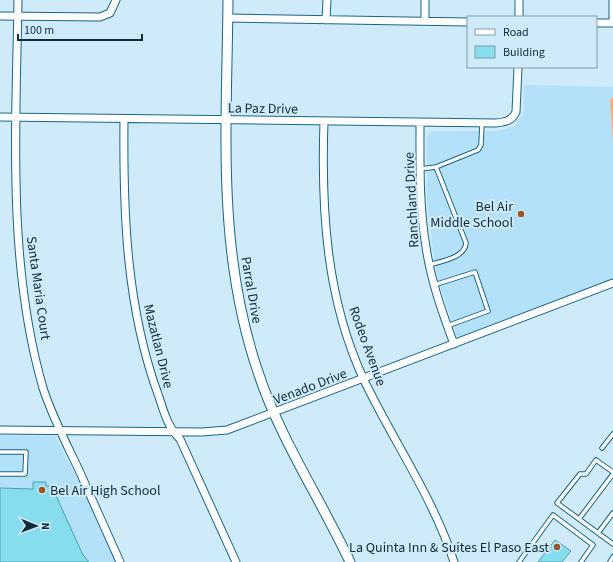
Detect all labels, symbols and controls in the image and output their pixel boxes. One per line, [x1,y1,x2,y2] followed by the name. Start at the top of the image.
[18,16,142,42] scale bar
[467,16,597,68] legend
[24,22,54,39] text: 100 m
[503,24,529,41] text: Road
[503,44,545,61] text: Building
[228,98,298,120] street label: La Paz Drive
[400,152,424,248] street label: Ranchland Drive
[430,197,513,233] place label: Bel Air Middle School
[516,209,526,219] marker: Bel Air Middle School
[21,235,55,342] street label: Santa Maria Court
[235,255,267,325] street label: Parral Drive
[138,302,178,390] street label: Mazatlan Drive
[343,304,391,389] street label: Rodeo Avenue
[271,364,350,410] street label: Venado Drive
[50,481,161,501] place label: Bel Air High School
[37,485,47,495] marker: Bel Air High School
[16,506,56,546] north arrow
[38,522,53,530] text: N
[349,538,549,558] place label: La Quinta Inn & Suites El Paso East
[552,542,562,552] marker: La Quinta Inn & Suites El Paso East

